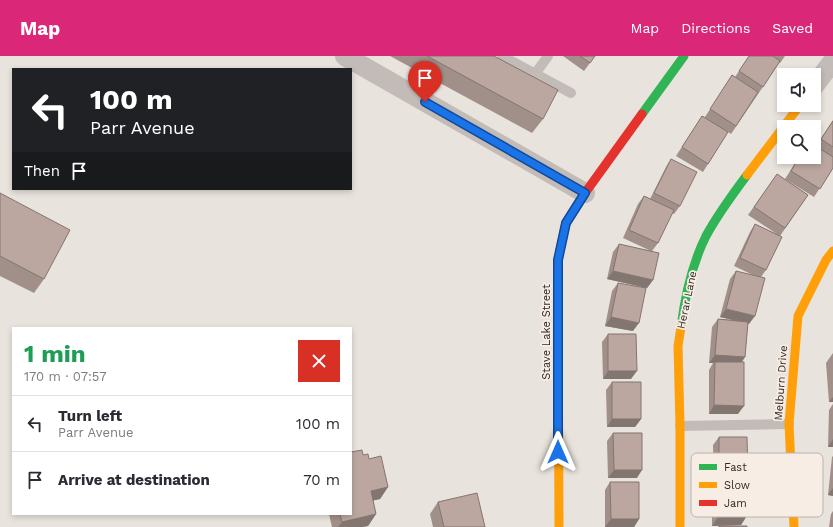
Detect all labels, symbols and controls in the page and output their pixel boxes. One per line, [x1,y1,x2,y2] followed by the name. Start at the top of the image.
[20,17,60,40] text: Map
[631,20,659,36] text: Map
[681,20,750,36] text: Directions
[772,20,813,36] text: Saved
[408,61,442,102] pin
[414,67,436,89] icon: arrive
[777,68,821,164] map controls
[777,68,821,112] button: sound
[90,83,173,116] text: 100 m
[24,84,76,136] icon: left
[90,117,195,138] text: Parr Avenue
[777,120,821,164] button: search
[68,160,90,182] icon: arrive
[24,162,60,180] text: Then
[675,270,699,330] street label: Herar Lane
[540,284,553,380] street label: Stave Lake Street
[24,340,86,368] text: 1 min
[298,340,340,382] button: close
[772,345,790,421] street label: Melburn Drive
[24,369,107,384] text: 170 m · 07:57
[58,407,122,425] text: Turn left
[24,413,46,435] icon: left
[296,415,340,433] text: 100 m
[58,425,134,440] text: Parr Avenue
[537,431,579,473] position arrow
[691,453,823,517] legend
[724,461,747,474] text: Fast
[24,469,46,491] icon: arrive
[58,471,210,489] text: Arrive at destination
[303,471,340,489] text: 70 m
[724,479,750,492] text: Slow
[724,497,747,510] text: Jam

